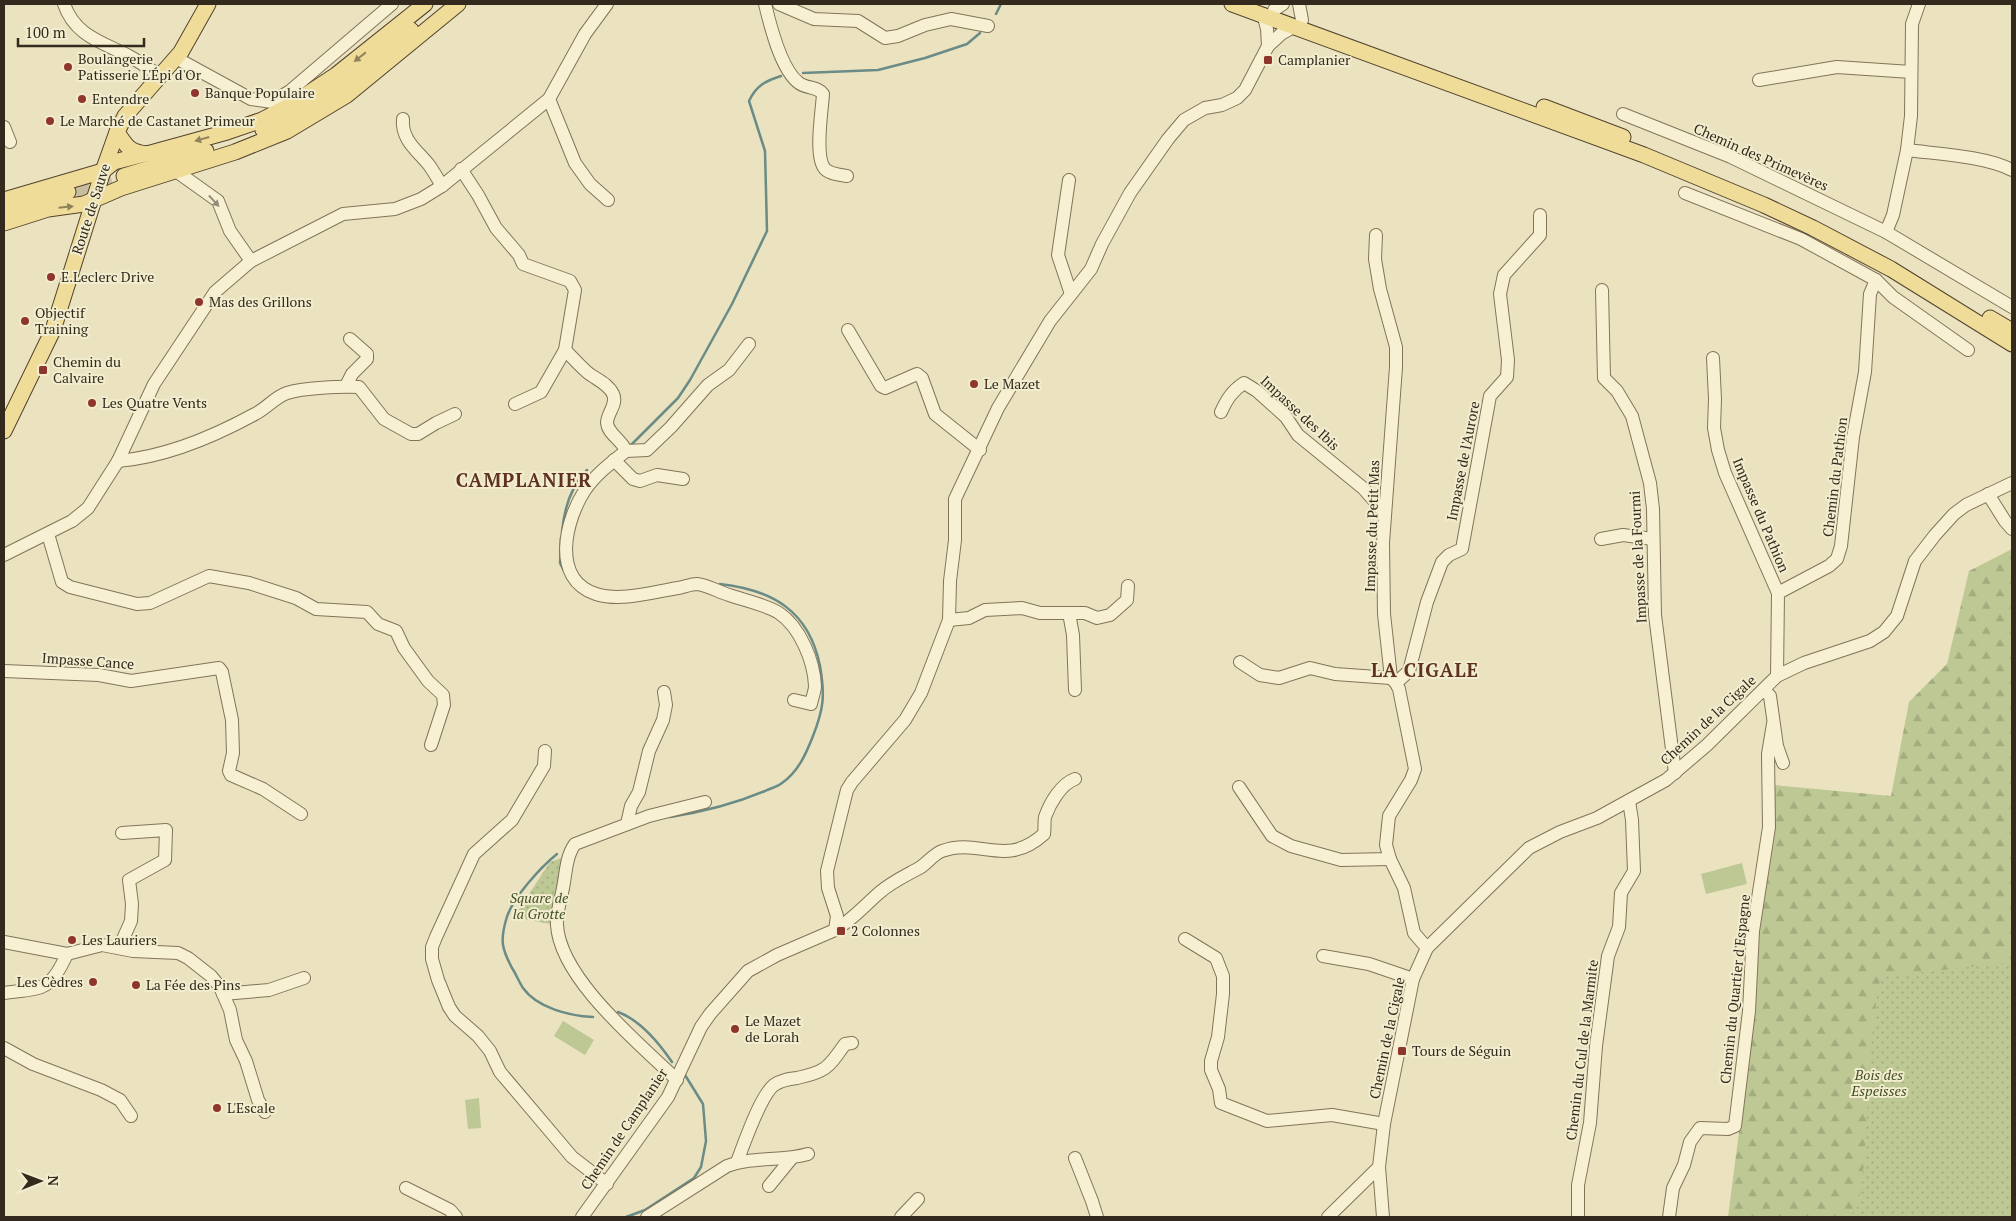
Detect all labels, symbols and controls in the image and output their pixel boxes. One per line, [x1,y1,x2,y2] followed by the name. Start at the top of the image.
[18,15,144,47] scale bar
[25,22,66,42] text: 100 m
[78,49,202,84] place label: Boulangerie Patisserie L'Épi d'Or
[1278,50,1351,69] place label: Camplanier
[354,51,367,62] one-way arrow
[1262,54,1274,66] marker: Camplanier
[62,61,74,73] marker: Boulangerie Patisserie L'Épi d'Or
[205,83,315,102] place label: Banque Populaire
[189,87,201,99] marker: Banque Populaire
[92,89,149,108] place label: Entendre
[76,93,88,105] marker: Entendre
[60,111,256,130] place label: Le Marché de Castanet Primeur
[44,115,56,127] marker: Le Marché de Castanet Primeur
[1691,118,1832,195] street label: Chemin des Primevères
[194,136,209,144] one-way arrow
[67,161,114,257] street label: Route de Sauve
[208,195,220,207] one-way arrow
[58,203,74,211] one-way arrow
[61,267,154,286] place label: E.Leclerc Drive
[45,271,57,283] marker: E.Leclerc Drive
[209,292,312,311] place label: Mas des Grillons
[193,296,205,308] marker: Mas des Grillons
[35,303,89,338] place label: Objectif Training
[19,315,31,327] marker: Objectif Training
[53,352,121,387] place label: Chemin du Calvaire
[37,364,49,376] marker: Chemin du Calvaire
[1257,371,1344,454] street label: Impasse des Ibis
[984,374,1041,393] place label: Le Mazet
[968,378,980,390] marker: Le Mazet
[102,393,207,412] place label: Les Quatre Vents
[86,397,98,409] marker: Les Quatre Vents
[1442,399,1483,522] street label: Impasse de l'Aurore
[1818,415,1851,538] street label: Chemin du Pathion
[1729,455,1794,576] street label: Impasse du Pathion
[1360,460,1383,592] street label: Impasse du Petit Mas
[456,467,592,492] district label: CAMPLANIER
[1625,490,1650,624] street label: Impasse de la Fourmi
[41,648,135,673] street label: Impasse Cance
[1371,657,1479,682] district label: LA CIGALE
[1656,670,1760,769] street label: Chemin de la Cigale
[510,888,569,923] park label: Square de la Grotte
[1715,893,1754,1085] street label: Chemin du Quartier d'Espagne
[851,921,920,940] place label: 2 Colonnes
[835,925,847,937] marker: 2 Colonnes
[82,930,157,949] place label: Les Lauriers
[66,934,78,946] marker: Les Lauriers
[1561,958,1602,1142] street label: Chemin du Cul de la Marmite
[17,972,83,991] place label: Les Cèdres
[146,975,240,994] place label: La Fée des Pins
[1364,975,1409,1101] street label: Chemin de la Cigale
[87,976,99,988] marker: Les Cèdres
[130,979,142,991] marker: La Fée des Pins
[745,1011,802,1046] place label: Le Mazet de Lorah
[729,1023,741,1035] marker: Le Mazet de Lorah
[1412,1041,1512,1060] place label: Tours de Séguin
[1396,1045,1408,1057] marker: Tours de Séguin
[576,1064,672,1193] street label: Chemin de Camplanier
[1850,1065,1907,1100] park label: Bois des Espeisses
[227,1098,275,1117] place label: L'Escale
[211,1102,223,1114] marker: L'Escale
[15,1156,65,1206] north arrow
[44,1175,63,1187] text: N

